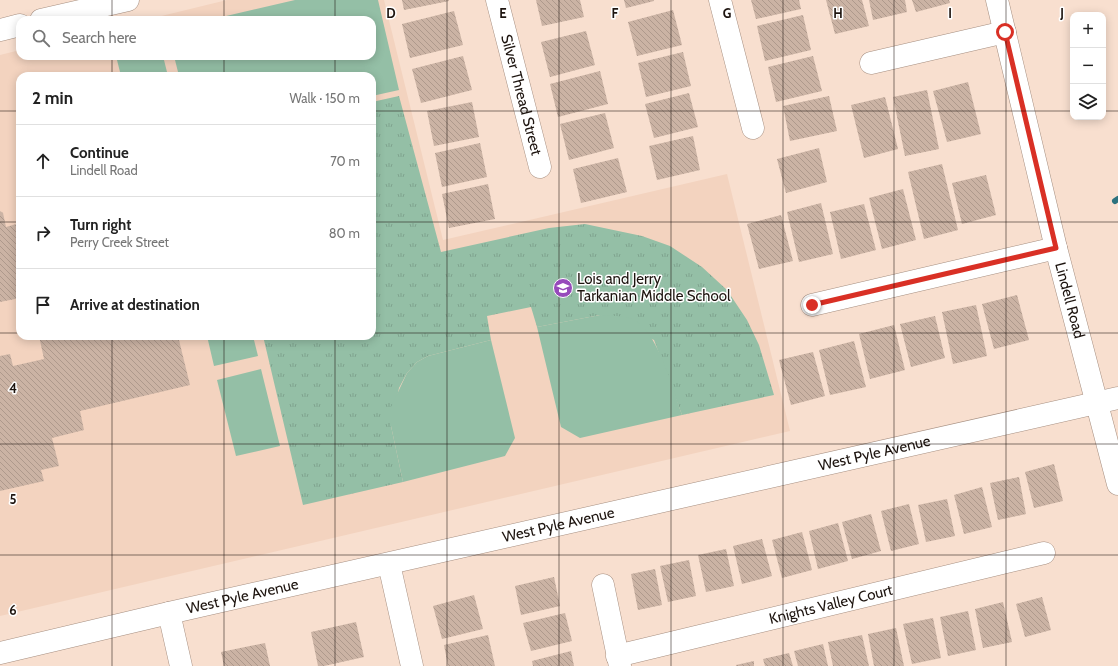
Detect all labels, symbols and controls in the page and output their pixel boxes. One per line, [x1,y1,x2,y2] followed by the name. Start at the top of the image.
[386,5,396,21] text: D
[499,5,507,21] text: E
[612,5,619,21] text: F
[723,5,732,21] text: G
[833,5,843,21] text: H
[948,5,952,21] text: I
[1059,5,1064,21] text: J
[1070,12,1106,120] map controls
[1070,12,1106,48] button: +
[16,16,376,60] search box
[996,23,1014,41] route start
[30,27,52,49] icon: search
[62,29,137,47] text: Search here
[497,33,546,157] street label: Silver Thread Street
[1070,48,1106,84] button: −
[1070,84,1106,120] button: layers
[32,88,73,108] text: 2 min
[289,90,360,106] text: Walk · 150 m
[70,144,129,162] text: Continue
[32,150,54,172] icon: ahead
[330,153,360,169] text: 70 m
[70,162,138,178] text: Lindell Road
[70,216,131,234] text: Turn right
[32,222,54,244] icon: right
[329,225,360,241] text: 80 m
[70,234,169,250] text: Perry Creek Street
[1051,260,1088,340] street label: Lindell Road
[577,270,731,305] place label: Lois and Jerry Tarkanian Middle School
[552,277,574,299] school or university icon: Lois and Jerry Tarkanian Middle School
[32,294,54,316] icon: arrive
[70,296,200,314] text: Arrive at destination
[803,296,821,314] route end
[9,380,17,396] text: 4
[817,432,932,475] street label: West Pyle Avenue
[10,491,17,507] text: 5
[501,503,616,546] street label: West Pyle Avenue
[185,575,300,618] street label: West Pyle Avenue
[767,581,894,628] street label: Knights Valley Court
[9,602,17,618] text: 6

